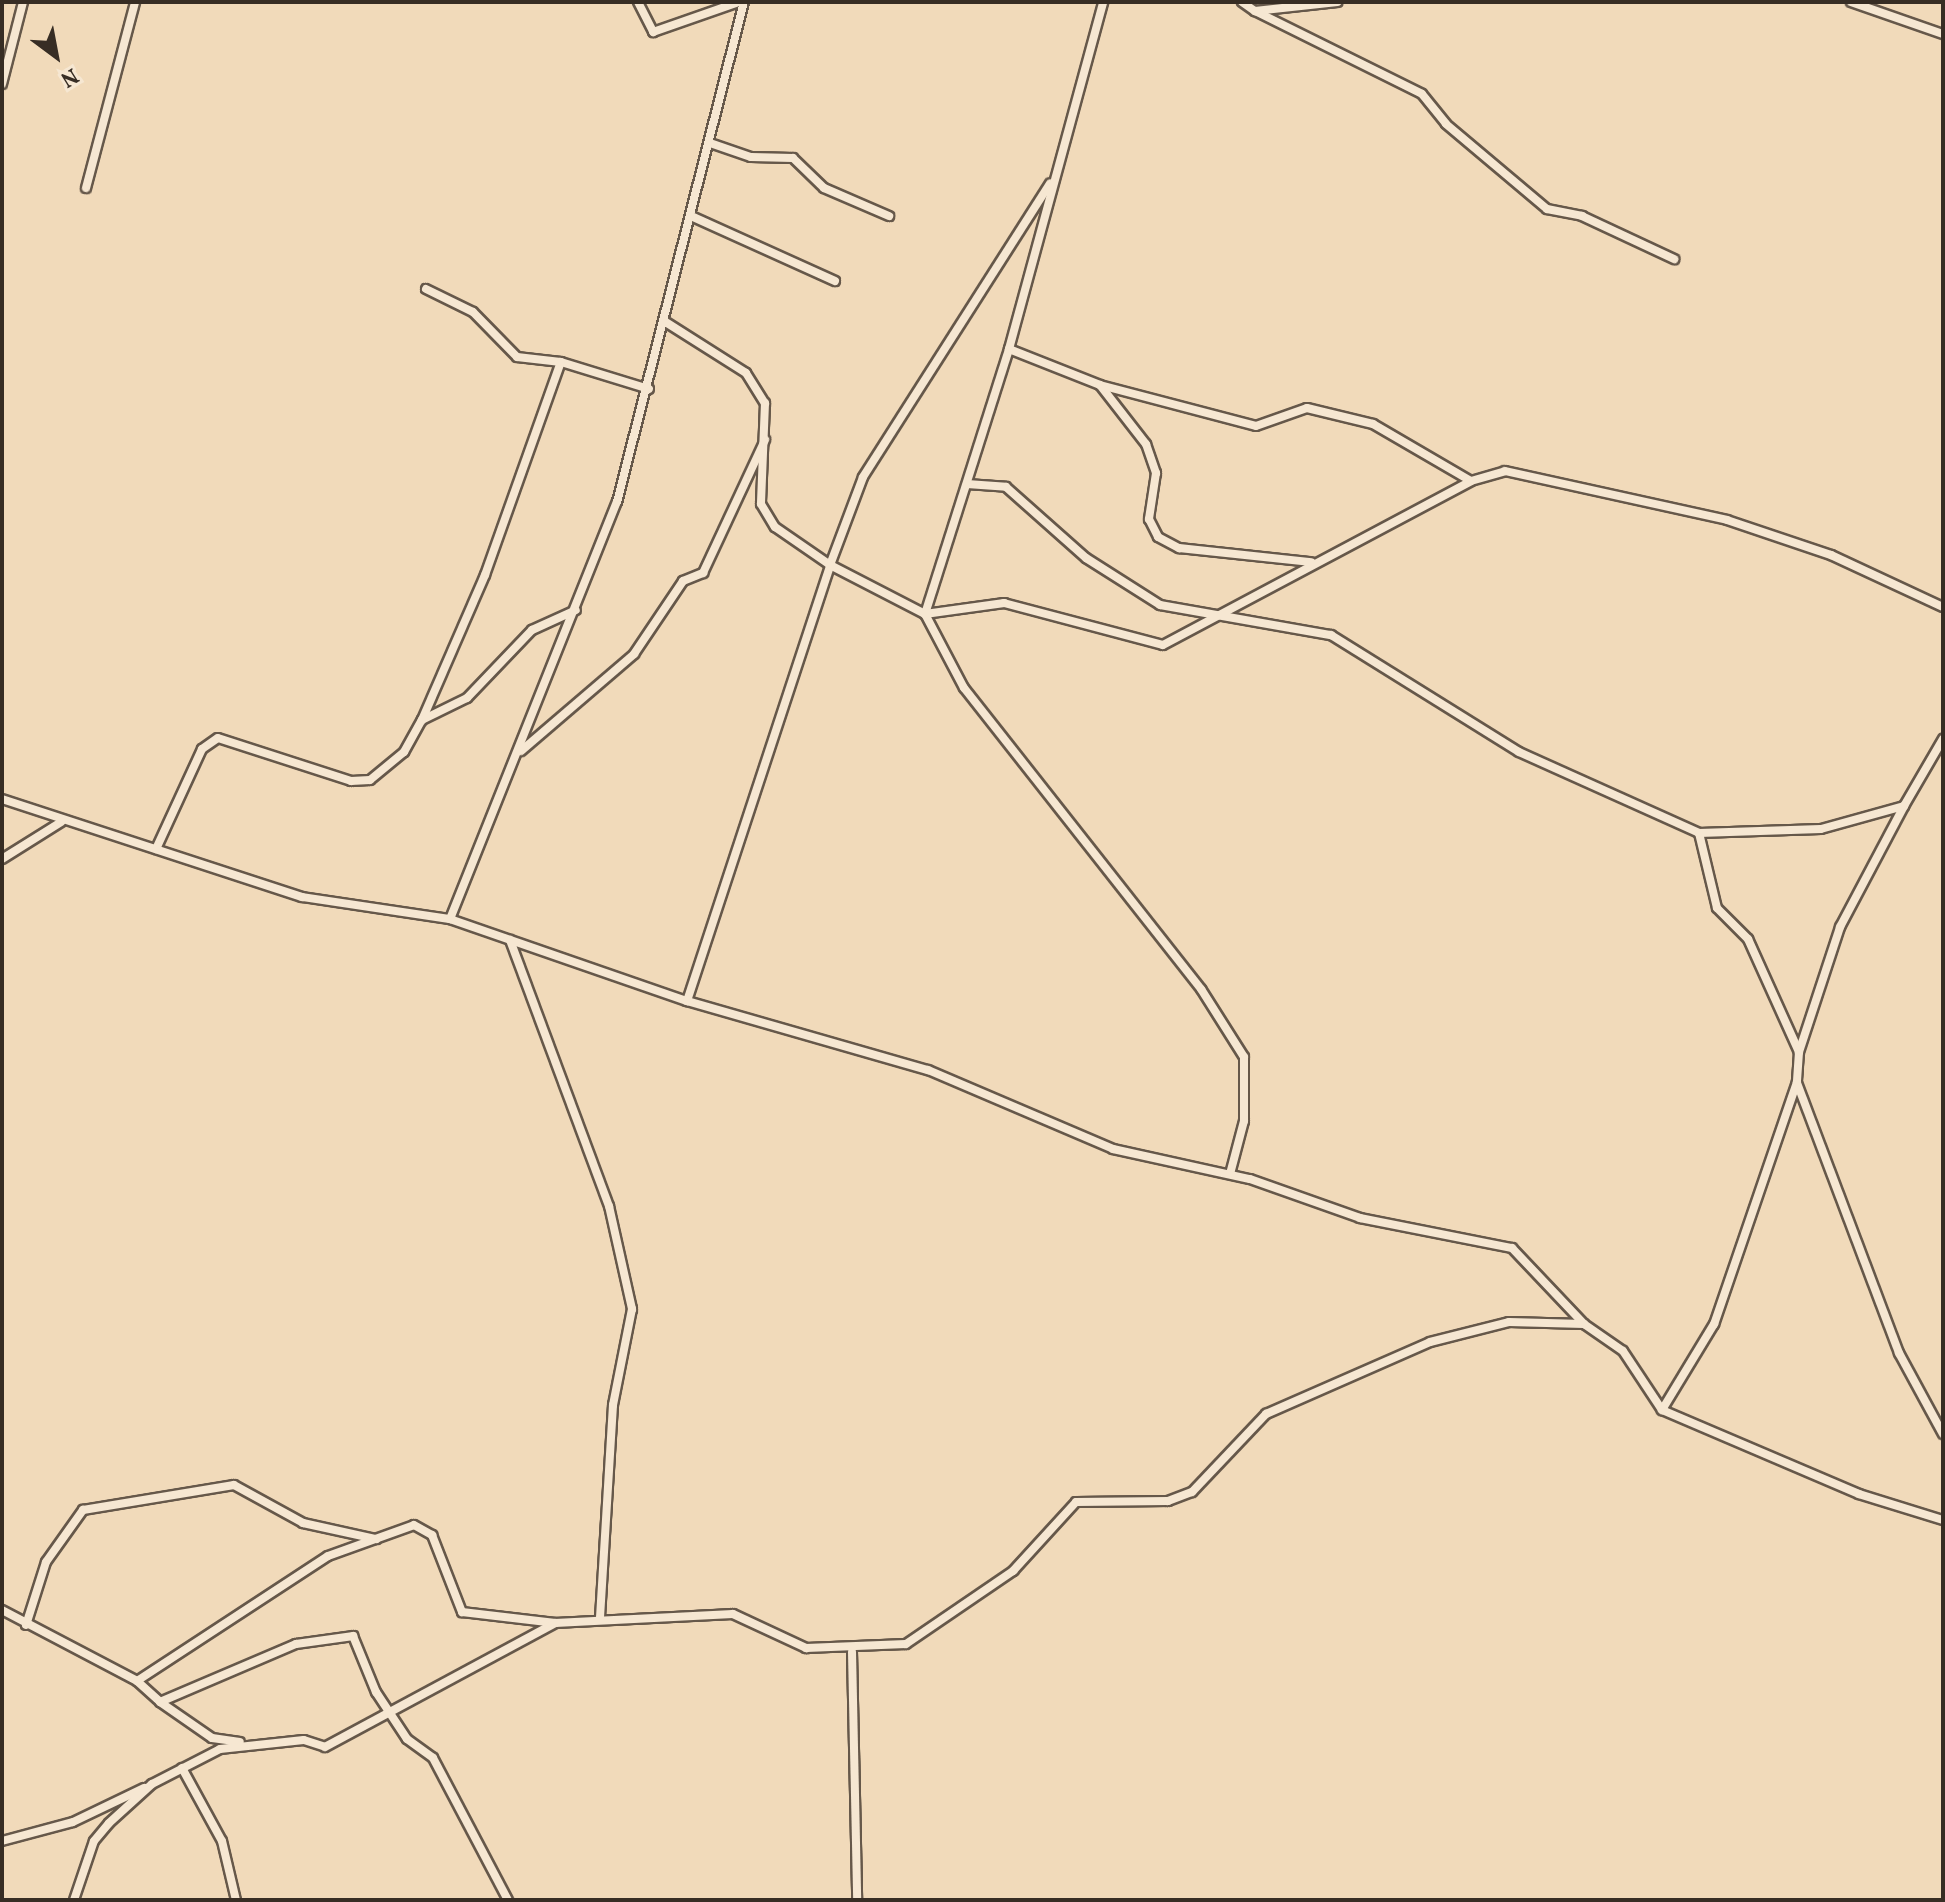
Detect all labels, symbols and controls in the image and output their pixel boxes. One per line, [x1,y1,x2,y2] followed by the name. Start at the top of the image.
[16,16,96,96] north arrow
[54,59,84,94] text: N

